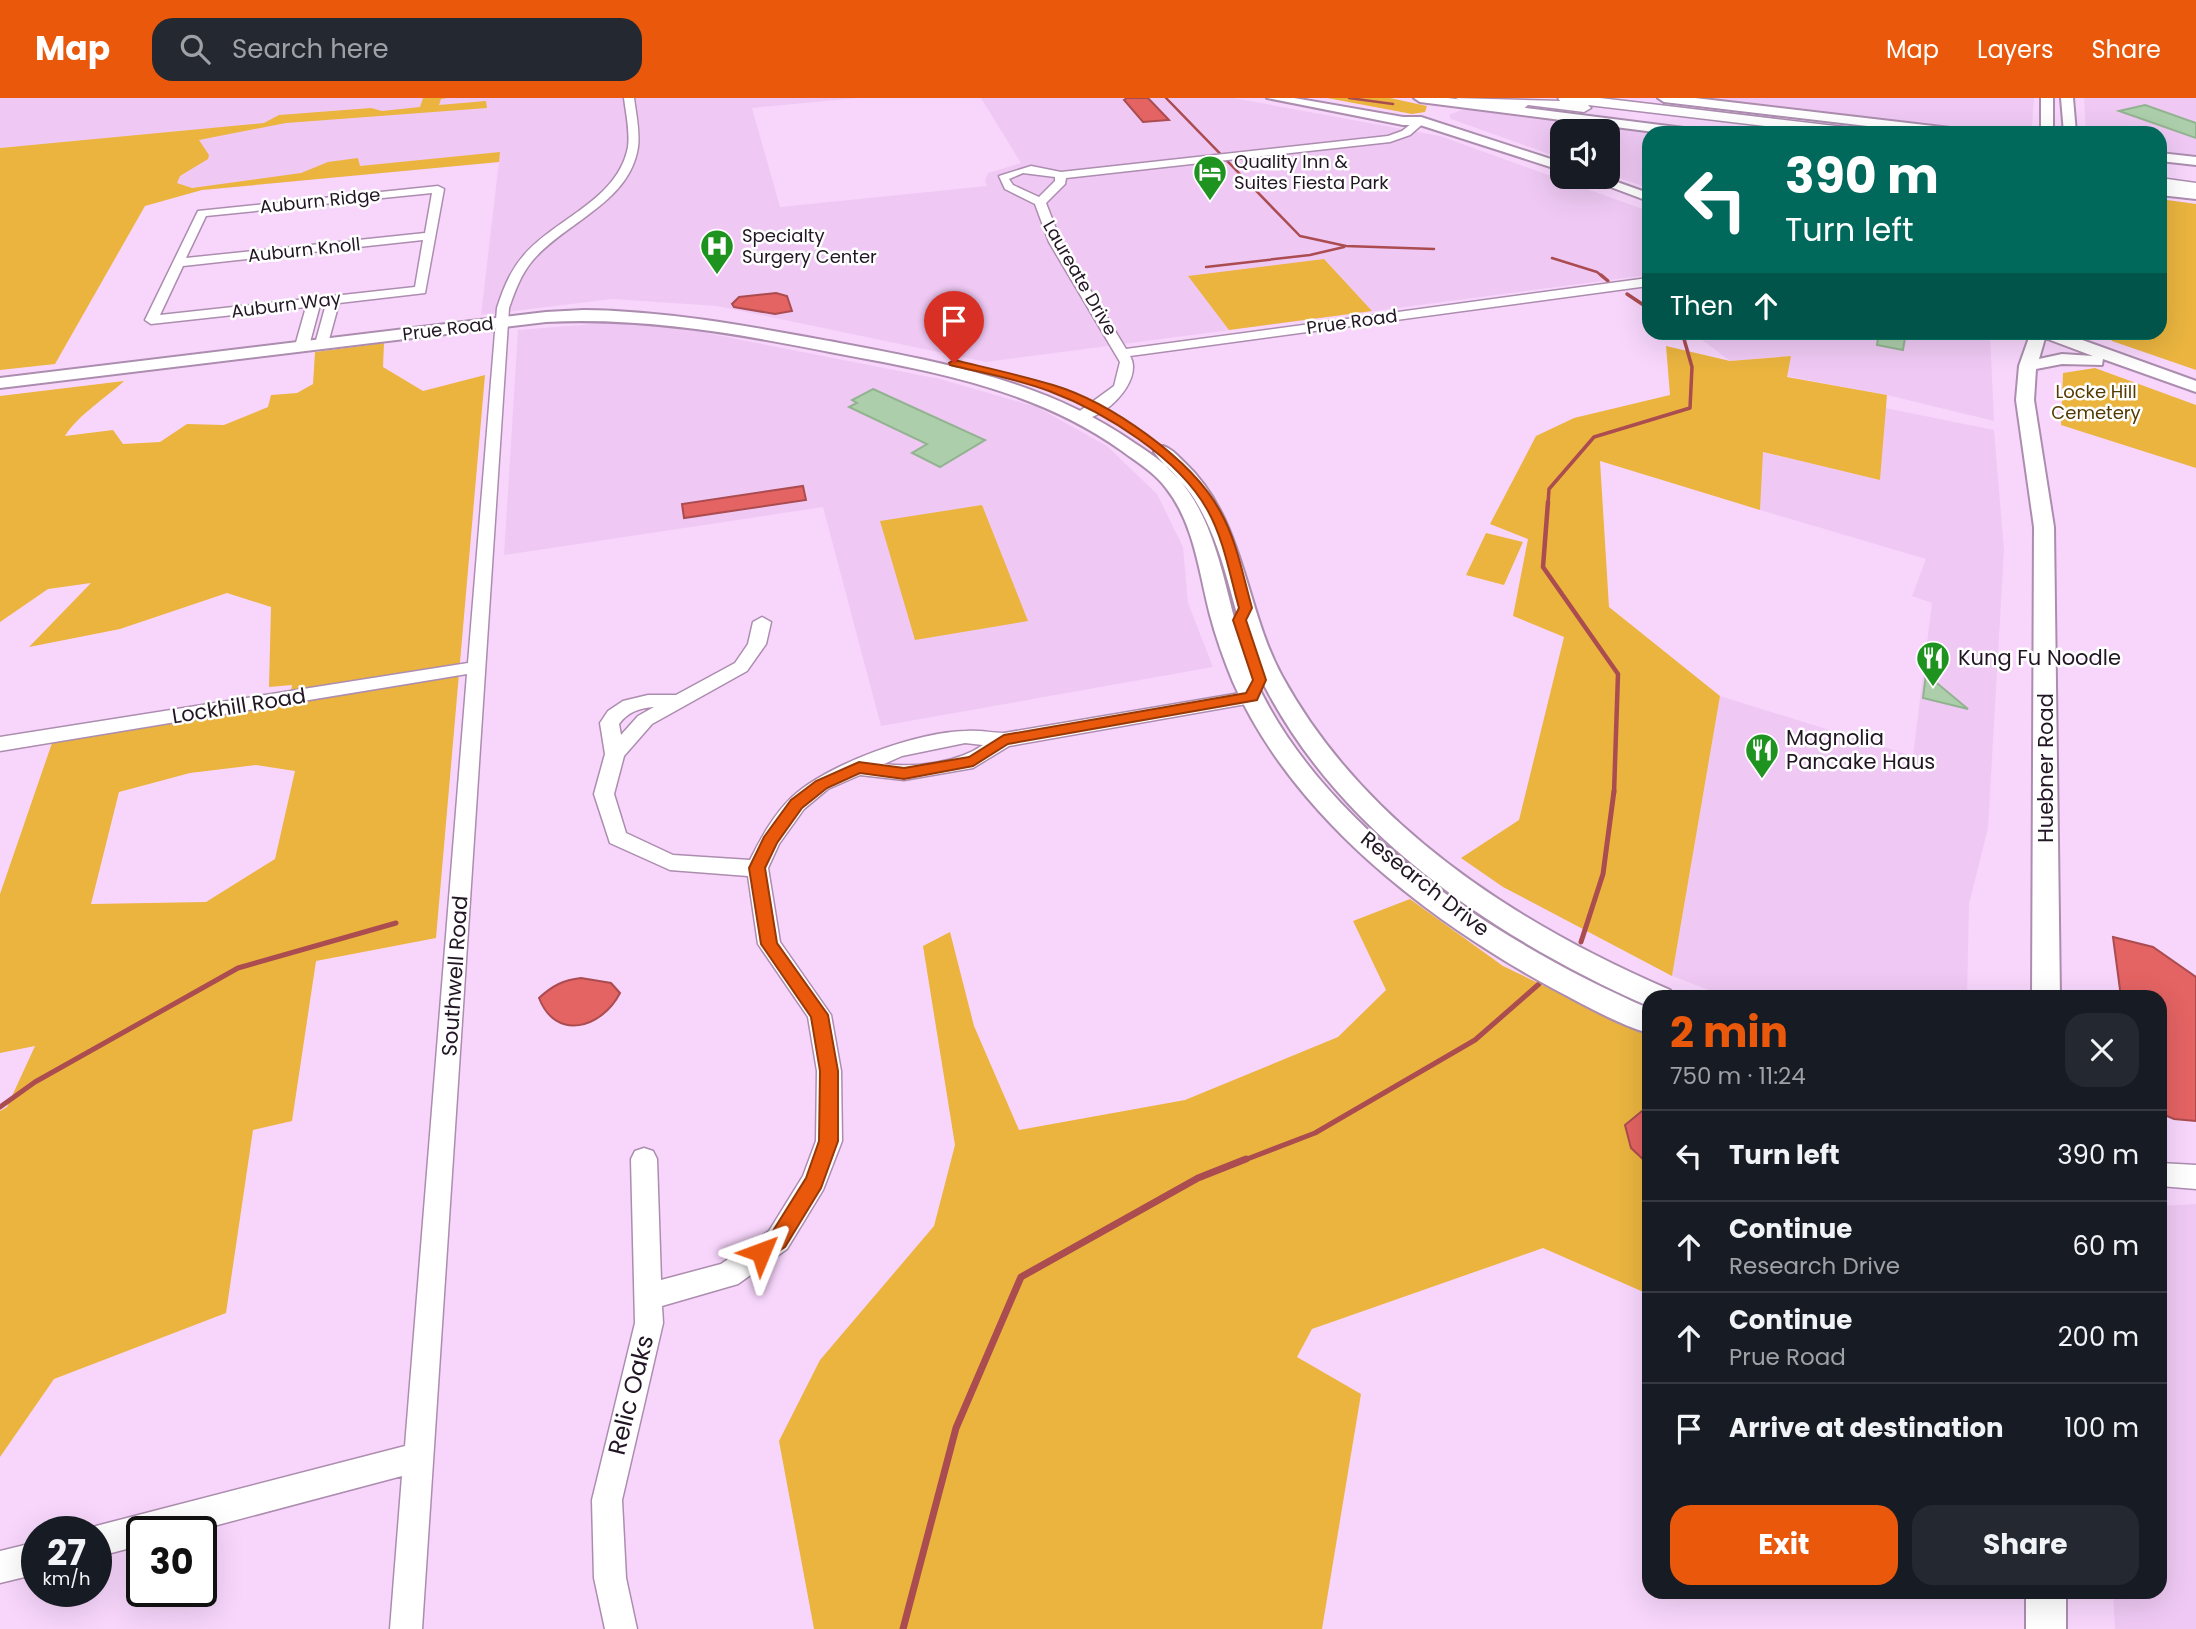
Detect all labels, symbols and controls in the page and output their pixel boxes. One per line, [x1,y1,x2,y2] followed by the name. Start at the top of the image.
[152,18,642,81] search box
[35,25,110,72] text: Map
[176,30,214,68] icon: search
[232,31,389,67] text: Search here
[1886,33,1939,66] text: Map
[1977,33,2053,66] text: Layers
[2091,33,2161,66] text: Share
[1550,119,1620,189] map controls
[1550,119,1620,189] button: sound
[1785,142,1939,210] text: 390 m
[1234,149,1389,195] place label: Quality Inn & Suites Fiesta Park
[1191,153,1229,202] hotel icon: Quality Inn & Suites Fiesta Park
[1670,154,1761,245] icon: left
[258,182,382,219] street label: Auburn Ridge
[1785,207,1914,252] text: Turn left
[1037,216,1124,340] street label: Laureate Drive
[742,223,877,269] place label: Specialty Surgery Center
[698,227,736,276] hospital icon: Specialty Surgery Center
[246,231,361,268] street label: Auburn Knoll
[230,285,342,324] street label: Auburn Way
[1747,287,1785,325] icon: ahead
[1670,288,1733,324] text: Then
[924,291,984,363] pin
[935,302,973,340] icon: arrive
[1305,303,1399,340] street label: Prue Road
[401,311,495,346] street label: Prue Road
[2051,379,2141,425] park label: Locke Hill Cemetery
[1914,639,1952,688] restaurant icon: Kung Fu Noodle
[1958,643,2121,672] place label: Kung Fu Noodle
[170,681,308,730] street label: Lockhill Road
[2031,693,2060,843] street label: Huebner Road
[1786,723,1935,776] place label: Magnolia Pancake Haus
[1743,731,1781,780] restaurant icon: Magnolia Pancake Haus
[1355,824,1496,943] street label: Research Drive
[434,895,475,1057] street label: Southwell Road
[1670,1003,1788,1062] text: 2 min
[2065,1013,2139,1087] button: close
[1670,1060,1806,1092] text: 750 m · 11:24
[1670,1137,1708,1175] icon: left
[1729,1137,1840,1173] text: Turn left
[2057,1137,2139,1173] text: 390 m
[1729,1211,1852,1247] text: Continue
[724,1215,798,1289] position arrow
[1670,1228,1708,1266] icon: ahead
[2072,1228,2139,1264] text: 60 m
[1729,1250,1900,1282] text: Research Drive
[1729,1302,1852,1338] text: Continue
[1670,1319,1708,1357] icon: ahead
[2058,1319,2139,1355] text: 200 m
[600,1332,661,1458] street label: Relic Oaks
[1729,1341,1846,1373] text: Prue Road
[1670,1410,1708,1448] icon: arrive
[1729,1410,2004,1446] text: Arrive at destination
[2064,1410,2139,1446] text: 100 m
[1670,1505,1898,1585] button: Exit
[1912,1505,2139,1585] button: Share
[126,1516,217,1607] speed limit sign: 30
[47,1528,86,1577] text: 27
[43,1566,90,1591] text: km/h

